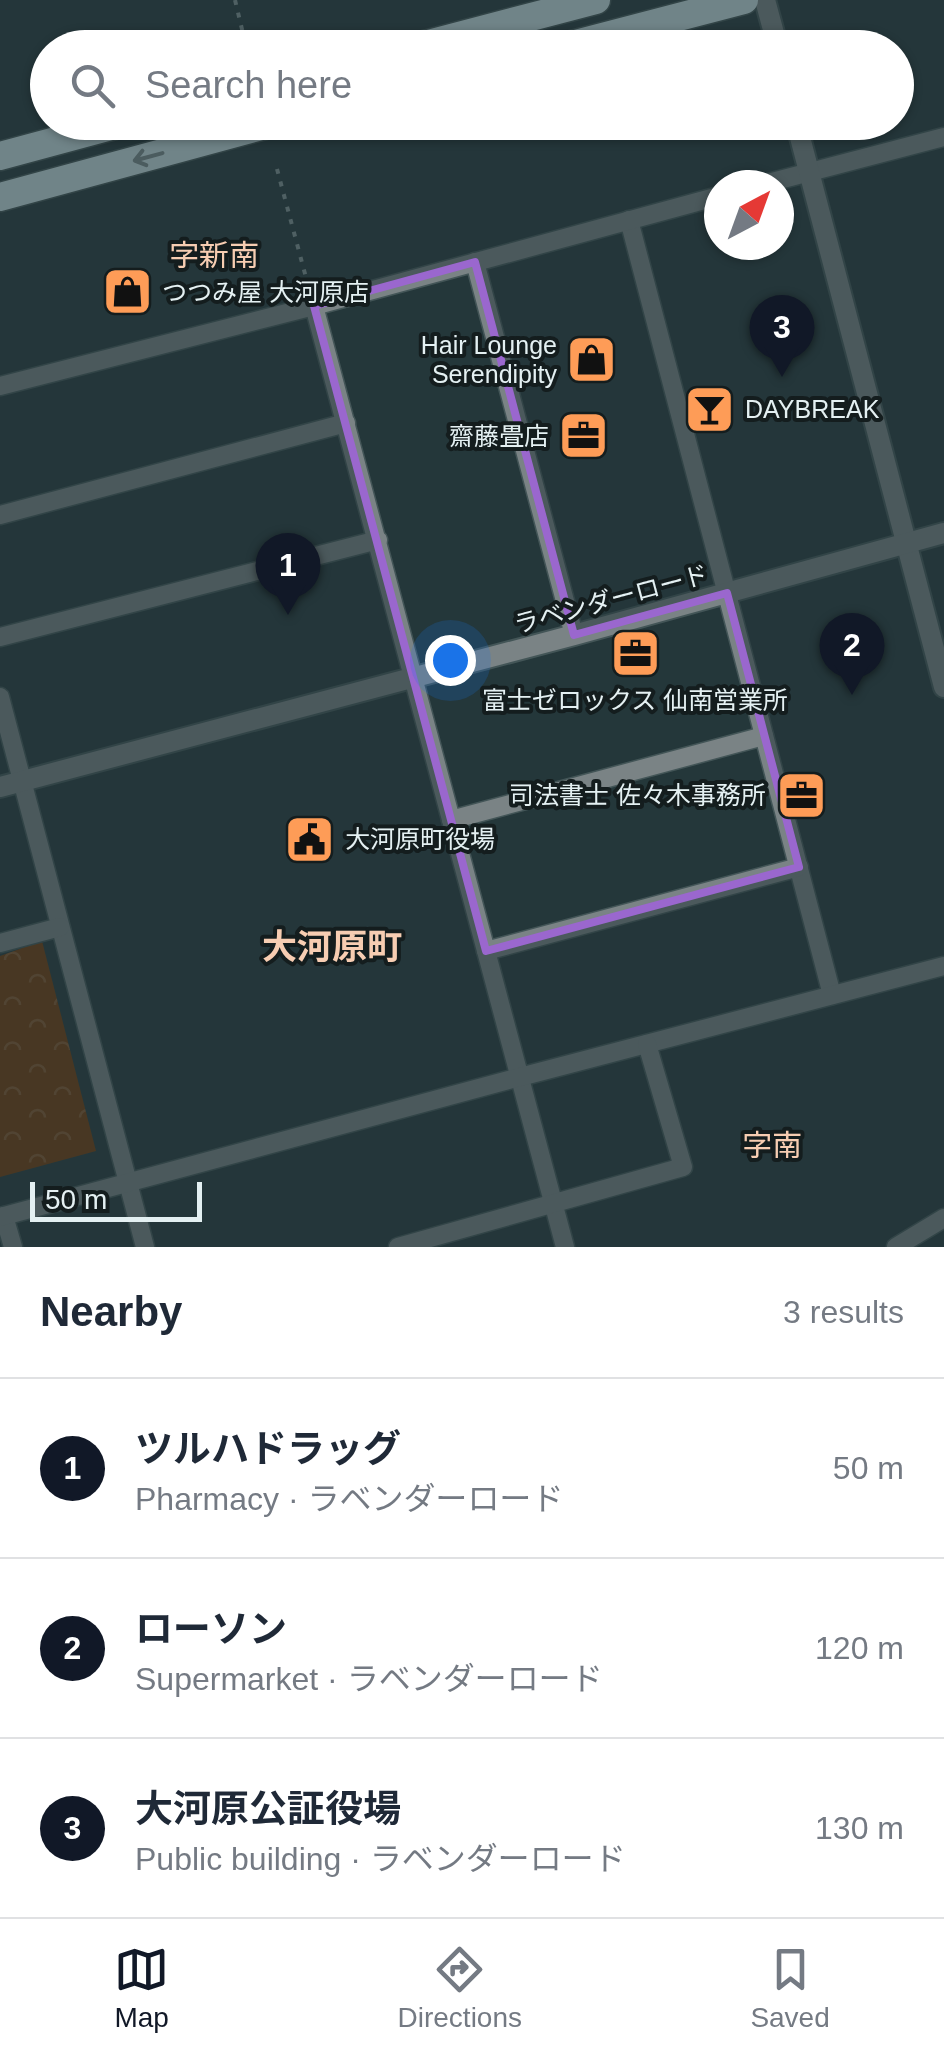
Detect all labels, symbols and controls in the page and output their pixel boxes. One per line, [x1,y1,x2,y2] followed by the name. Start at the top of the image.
[30,30,914,140] search box
[65,58,120,113] icon: search
[145,64,352,106] text: Search here
[133,148,164,167] one-way arrow
[704,170,794,260] north arrow
[169,239,259,272] district label: 字新南
[101,266,153,318] shop icon: つつみ屋 大河原店
[162,278,369,306] place label: つつみ屋 大河原店
[750,294,814,377] pin: 3
[421,331,557,388] place label: Hair Lounge Serendipity
[566,333,618,385] shop icon: Hair Lounge Serendipity
[684,383,736,435] bar icon: DAYBREAK
[745,395,880,423] place label: DAYBREAK
[558,410,610,462] office icon: 齋藤畳店
[449,422,549,450] place label: 齋藤畳店
[256,532,320,615] pin: 1
[511,560,711,638] street label: ラベンダーロード
[820,612,884,695] pin: 2
[609,628,661,680] office icon: 富士ゼロックス 仙南営業所
[425,635,476,686] your location
[482,686,788,714] place label: 富士ゼロックス 仙南営業所
[775,769,827,821] office icon: 司法書士 佐々木事務所
[509,781,766,809] place label: 司法書士 佐々木事務所
[284,813,336,865] public building icon: 大河原町役場
[345,825,495,853] place label: 大河原町役場
[262,927,402,966] district label: 大河原町
[742,1129,802,1162] district label: 字南
[30,1177,202,1222] scale bar
[45,1184,107,1215] text: 50 m
[40,1288,182,1335] text: Nearby
[783,1294,904,1330] text: 3 results
[135,1428,401,1470] text: ツルハドラッグ
[64,1450,81,1486] text: 1
[833,1450,904,1486] text: 50 m
[135,1481,564,1517] text: Pharmacy · ラベンダーロード
[135,1608,287,1650] text: ローソン
[64,1630,81,1666] text: 2
[815,1630,904,1666] text: 120 m
[135,1661,603,1697] text: Supermarket · ラベンダーロード
[135,1788,401,1830] text: 大河原公証役場
[64,1810,81,1846] text: 3
[815,1810,904,1846] text: 130 m
[135,1841,626,1877] text: Public building · ラベンダーロード
[114,1942,169,2034] tab: Map
[398,1942,522,2034] tab: Directions
[750,1942,830,2034] tab: Saved

